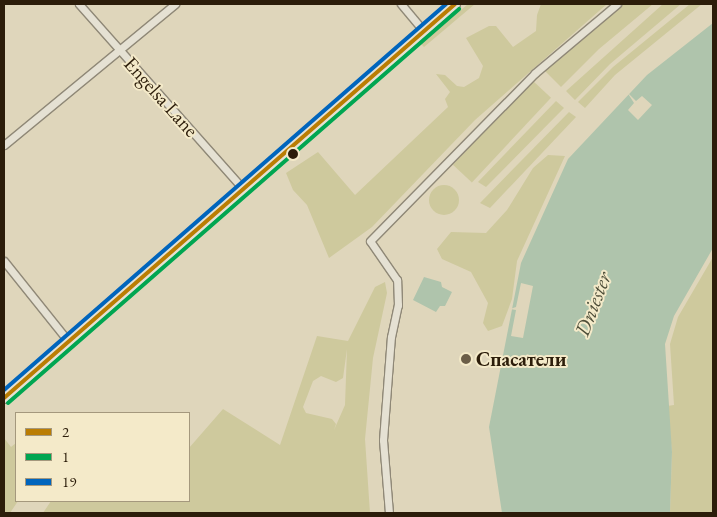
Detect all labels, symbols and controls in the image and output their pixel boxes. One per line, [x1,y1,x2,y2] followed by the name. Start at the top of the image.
[119,52,203,142] street label: Engelsa Lane
[288,149,298,159] unlabelled marker
[569,268,617,340] water label: Dniester
[476,347,566,371] place label: Спасатели
[460,353,472,365] marker: Спасатели
[15,412,190,502] legend
[62,422,69,441] text: 2
[62,447,69,466] text: 1
[62,472,76,491] text: 19

